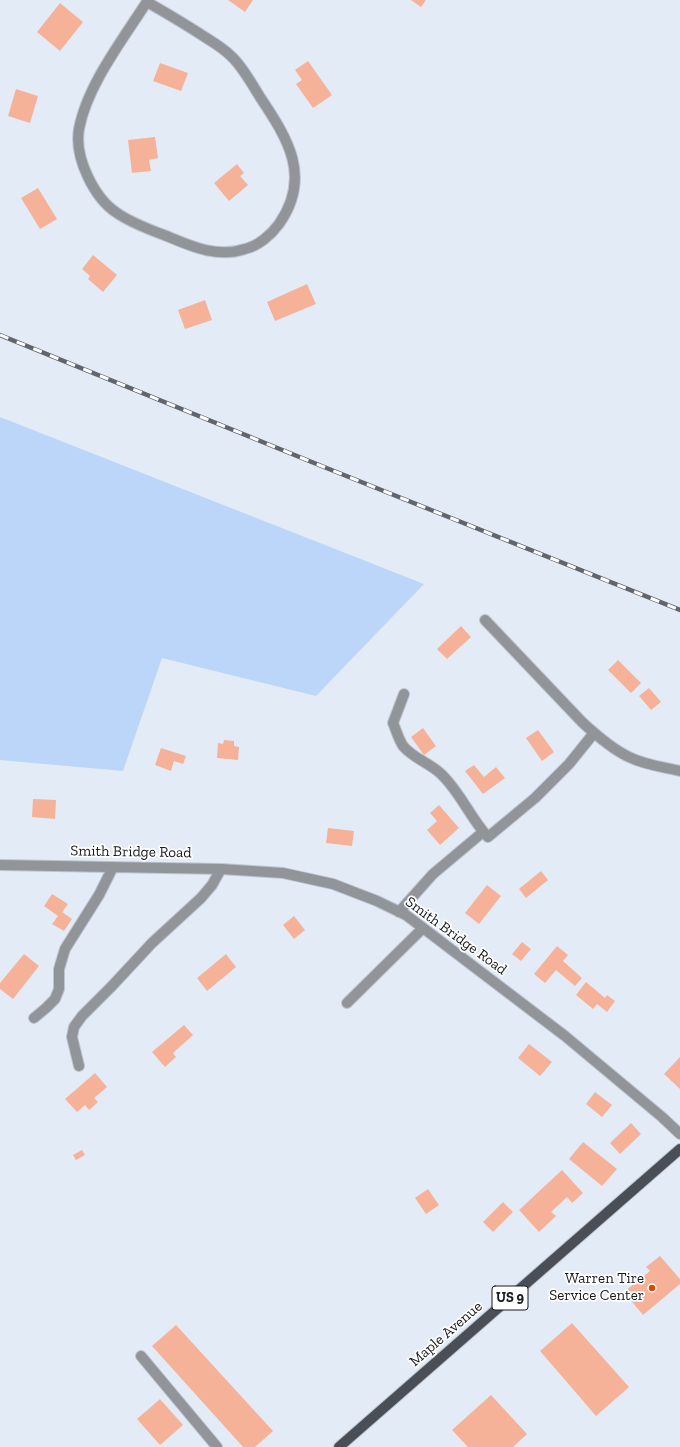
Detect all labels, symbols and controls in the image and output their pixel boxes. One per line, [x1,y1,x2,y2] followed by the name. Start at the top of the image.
[70,842,192,862] street label: Smith Bridge Road
[402,893,510,979] street label: Smith Bridge Road
[549,1270,644,1305] place label: Warren Tire Service Center
[647,1283,657,1293] marker: Warren Tire Service Center
[492,1286,528,1310] road number: US 9
[406,1298,486,1370] street label: Maple Avenue

